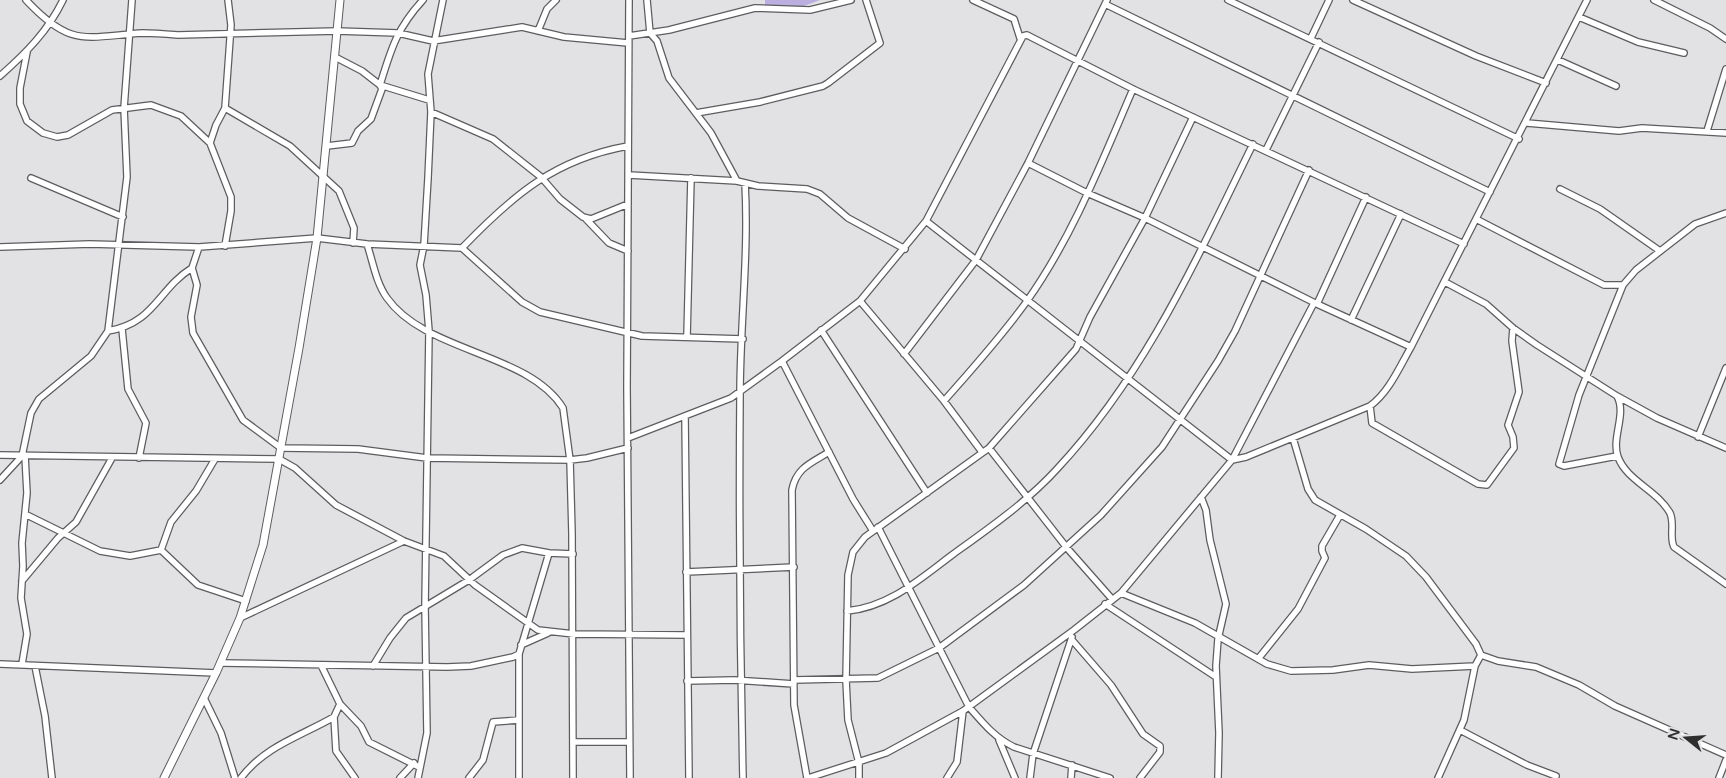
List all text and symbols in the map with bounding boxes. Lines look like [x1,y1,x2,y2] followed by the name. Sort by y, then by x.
[1661,713,1711,763] north arrow
[1664,726,1684,742] text: N

